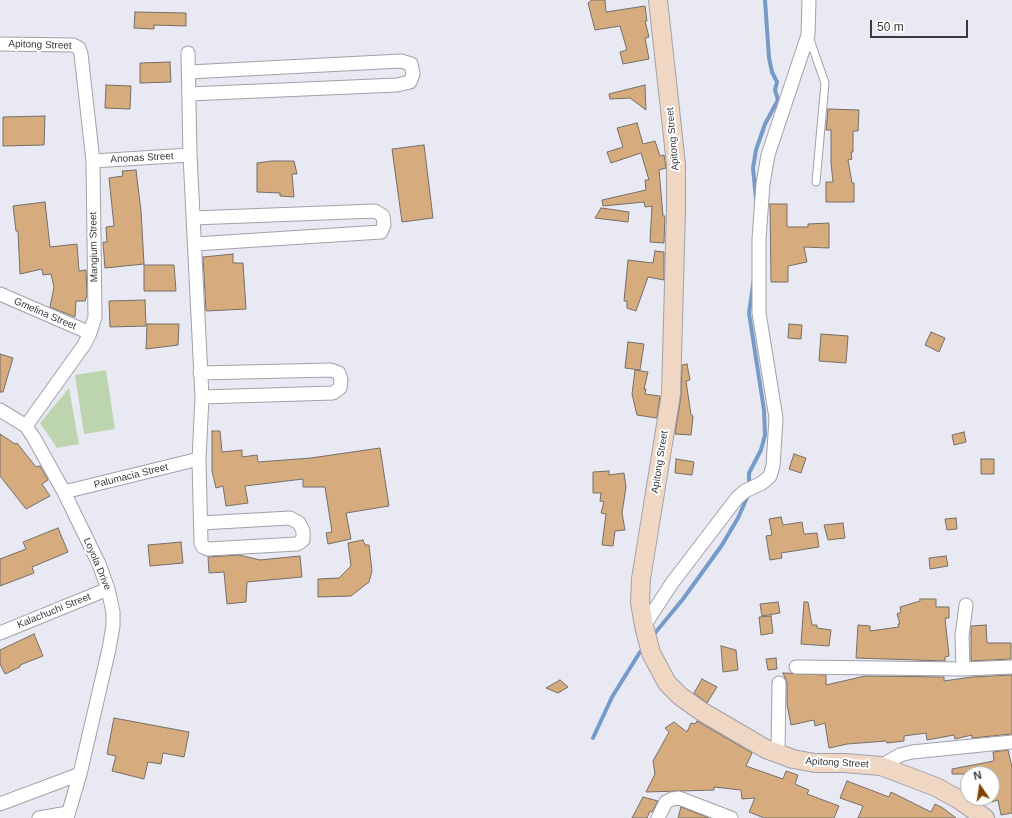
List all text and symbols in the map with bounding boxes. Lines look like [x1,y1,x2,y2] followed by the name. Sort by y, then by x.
[872,12,970,38] scale bar
[877,20,904,34] text: 50 m
[8,38,72,52] street label: Apitong Street
[664,107,682,171] street label: Apitong Street
[110,150,174,166] street label: Anonas Street
[87,212,101,282] street label: Mangium Street
[12,295,78,333] street label: Gmelina Street
[649,430,671,494] street label: Apitong Street
[93,461,169,491] street label: Palumacia Street
[81,536,113,592] street label: Loyola Drive
[15,591,93,631] street label: Kalachuchi Street
[805,755,869,771] street label: Apitong Street
[960,766,1000,806] north arrow
[972,769,983,782] text: N

